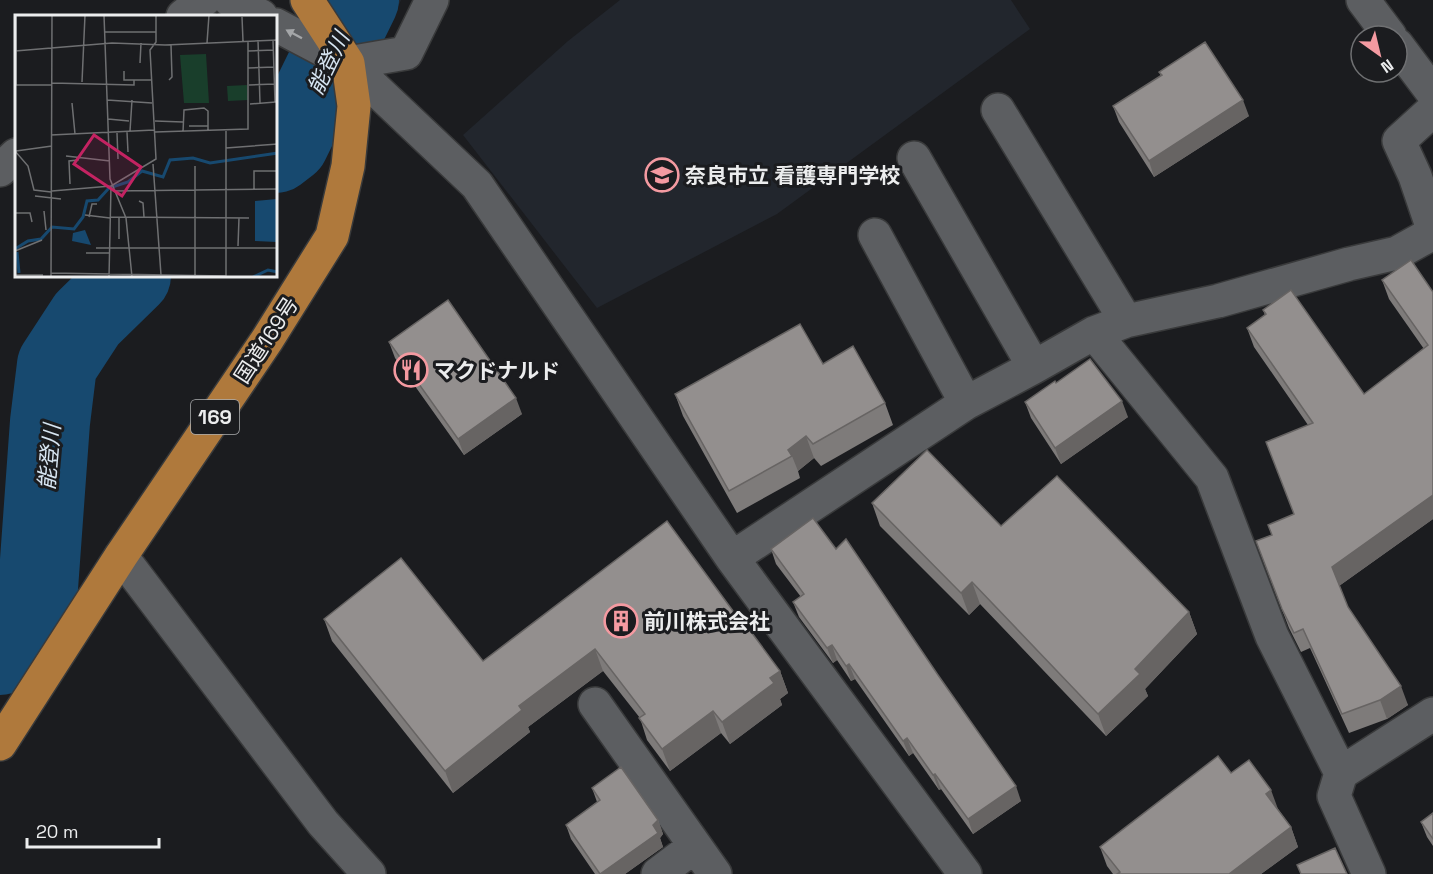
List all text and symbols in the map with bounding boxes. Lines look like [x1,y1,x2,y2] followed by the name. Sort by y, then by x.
[15,15,278,278] inset map
[1349,24,1409,84] north arrow
[301,25,356,99] water label: 能登川
[285,29,302,39] one-way arrow
[1377,54,1397,78] text: N
[644,157,680,193] school or university icon: 奈良市立 看護専門学校
[685,162,900,189] place label: 奈良市立 看護専門学校
[228,292,304,388] street label: 国道169号
[393,352,429,388] restaurant icon: マクドナルド
[434,357,560,384] place label: マクドナルド
[191,400,239,434] road number: 169
[32,421,66,491] water label: 能登川
[603,603,639,639] building icon: 前川株式会社
[644,608,770,635] place label: 前川株式会社
[27,811,159,849] scale bar
[36,820,79,843] text: 20 m

